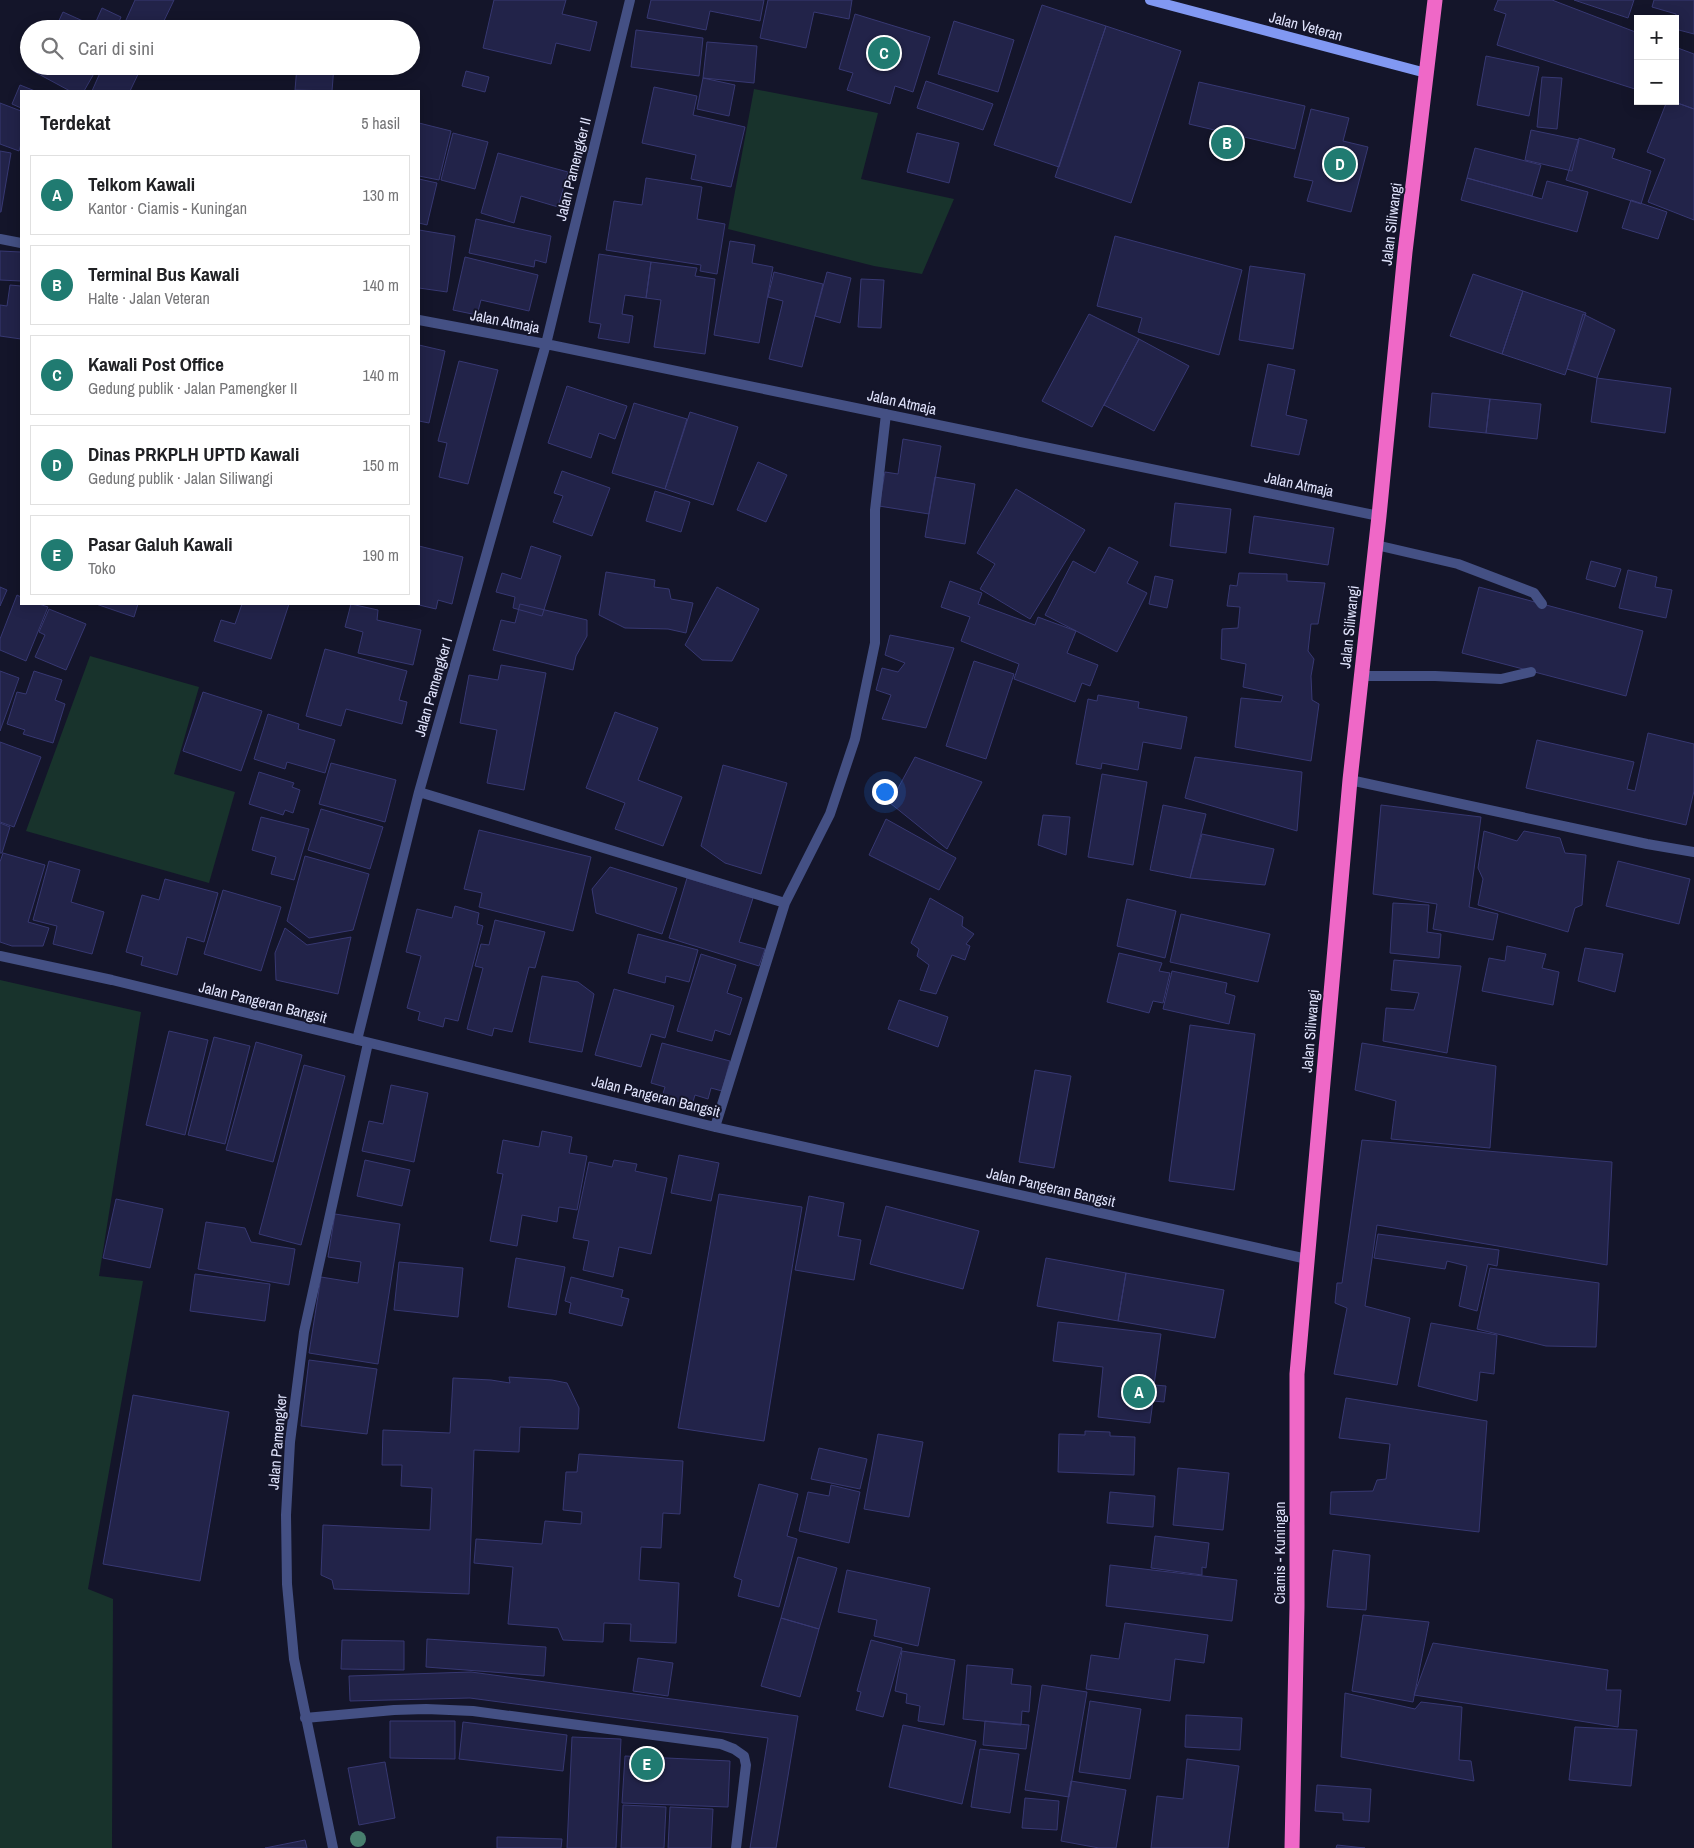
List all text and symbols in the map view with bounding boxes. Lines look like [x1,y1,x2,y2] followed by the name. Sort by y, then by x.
[1267,6,1345,46] street label: Jalan Veteran
[1634,15,1679,105] map controls
[1634,15,1679,60] button: +
[20,20,420,75] search box
[38,34,66,62] icon: search
[868,34,900,72] pin: C
[78,35,154,61] text: Cari di sini
[1634,60,1679,105] button: −
[40,108,111,137] text: Terdekat
[361,112,400,134] text: 5 hasil
[550,115,596,223] street label: Jalan Pamengker II
[1211,124,1243,162] pin: B
[1324,145,1356,183] pin: D
[88,171,195,197] text: Telkom Kawali
[1375,181,1407,267] street label: Jalan Siliwangi
[52,184,62,206] text: A
[363,184,399,206] text: 130 m
[88,197,247,219] text: Kantor · Ciamis - Kuningan
[88,261,239,287] text: Terminal Bus Kawali
[52,274,62,296] text: B
[363,274,399,296] text: 140 m
[88,287,210,309] text: Halte · Jalan Veteran
[468,304,542,338] street label: Jalan Atmaja
[88,351,224,377] text: Kawali Post Office
[52,364,62,386] text: C
[363,364,399,386] text: 140 m
[88,377,297,399] text: Gedung publik · Jalan Pamengker II
[865,384,939,420] street label: Jalan Atmaja
[88,441,299,467] text: Dinas PRKPLH UPTD Kawali
[52,454,62,476] text: D
[363,454,399,476] text: 150 m
[1262,466,1336,502] street label: Jalan Atmaja
[88,467,273,489] text: Gedung publik · Jalan Siliwangi
[88,531,233,557] text: Pasar Galuh Kawali
[53,544,61,566] text: E
[363,544,399,566] text: 190 m
[88,557,116,579] text: Toko
[1334,584,1364,670] street label: Jalan Siliwangi
[409,635,457,739] street label: Jalan Pamengker I
[872,779,898,805] your location
[197,976,330,1028] street label: Jalan Pangeran Bangsit
[1296,989,1324,1073] street label: Jalan Siliwangi
[590,1070,723,1122] street label: Jalan Pangeran Bangsit
[985,1162,1118,1212] street label: Jalan Pangeran Bangsit
[1123,1373,1155,1411] pin: A
[262,1393,292,1491] street label: Jalan Pamengker
[1269,1502,1290,1604] street label: Ciamis - Kuningan
[631,1745,663,1783] pin: E

